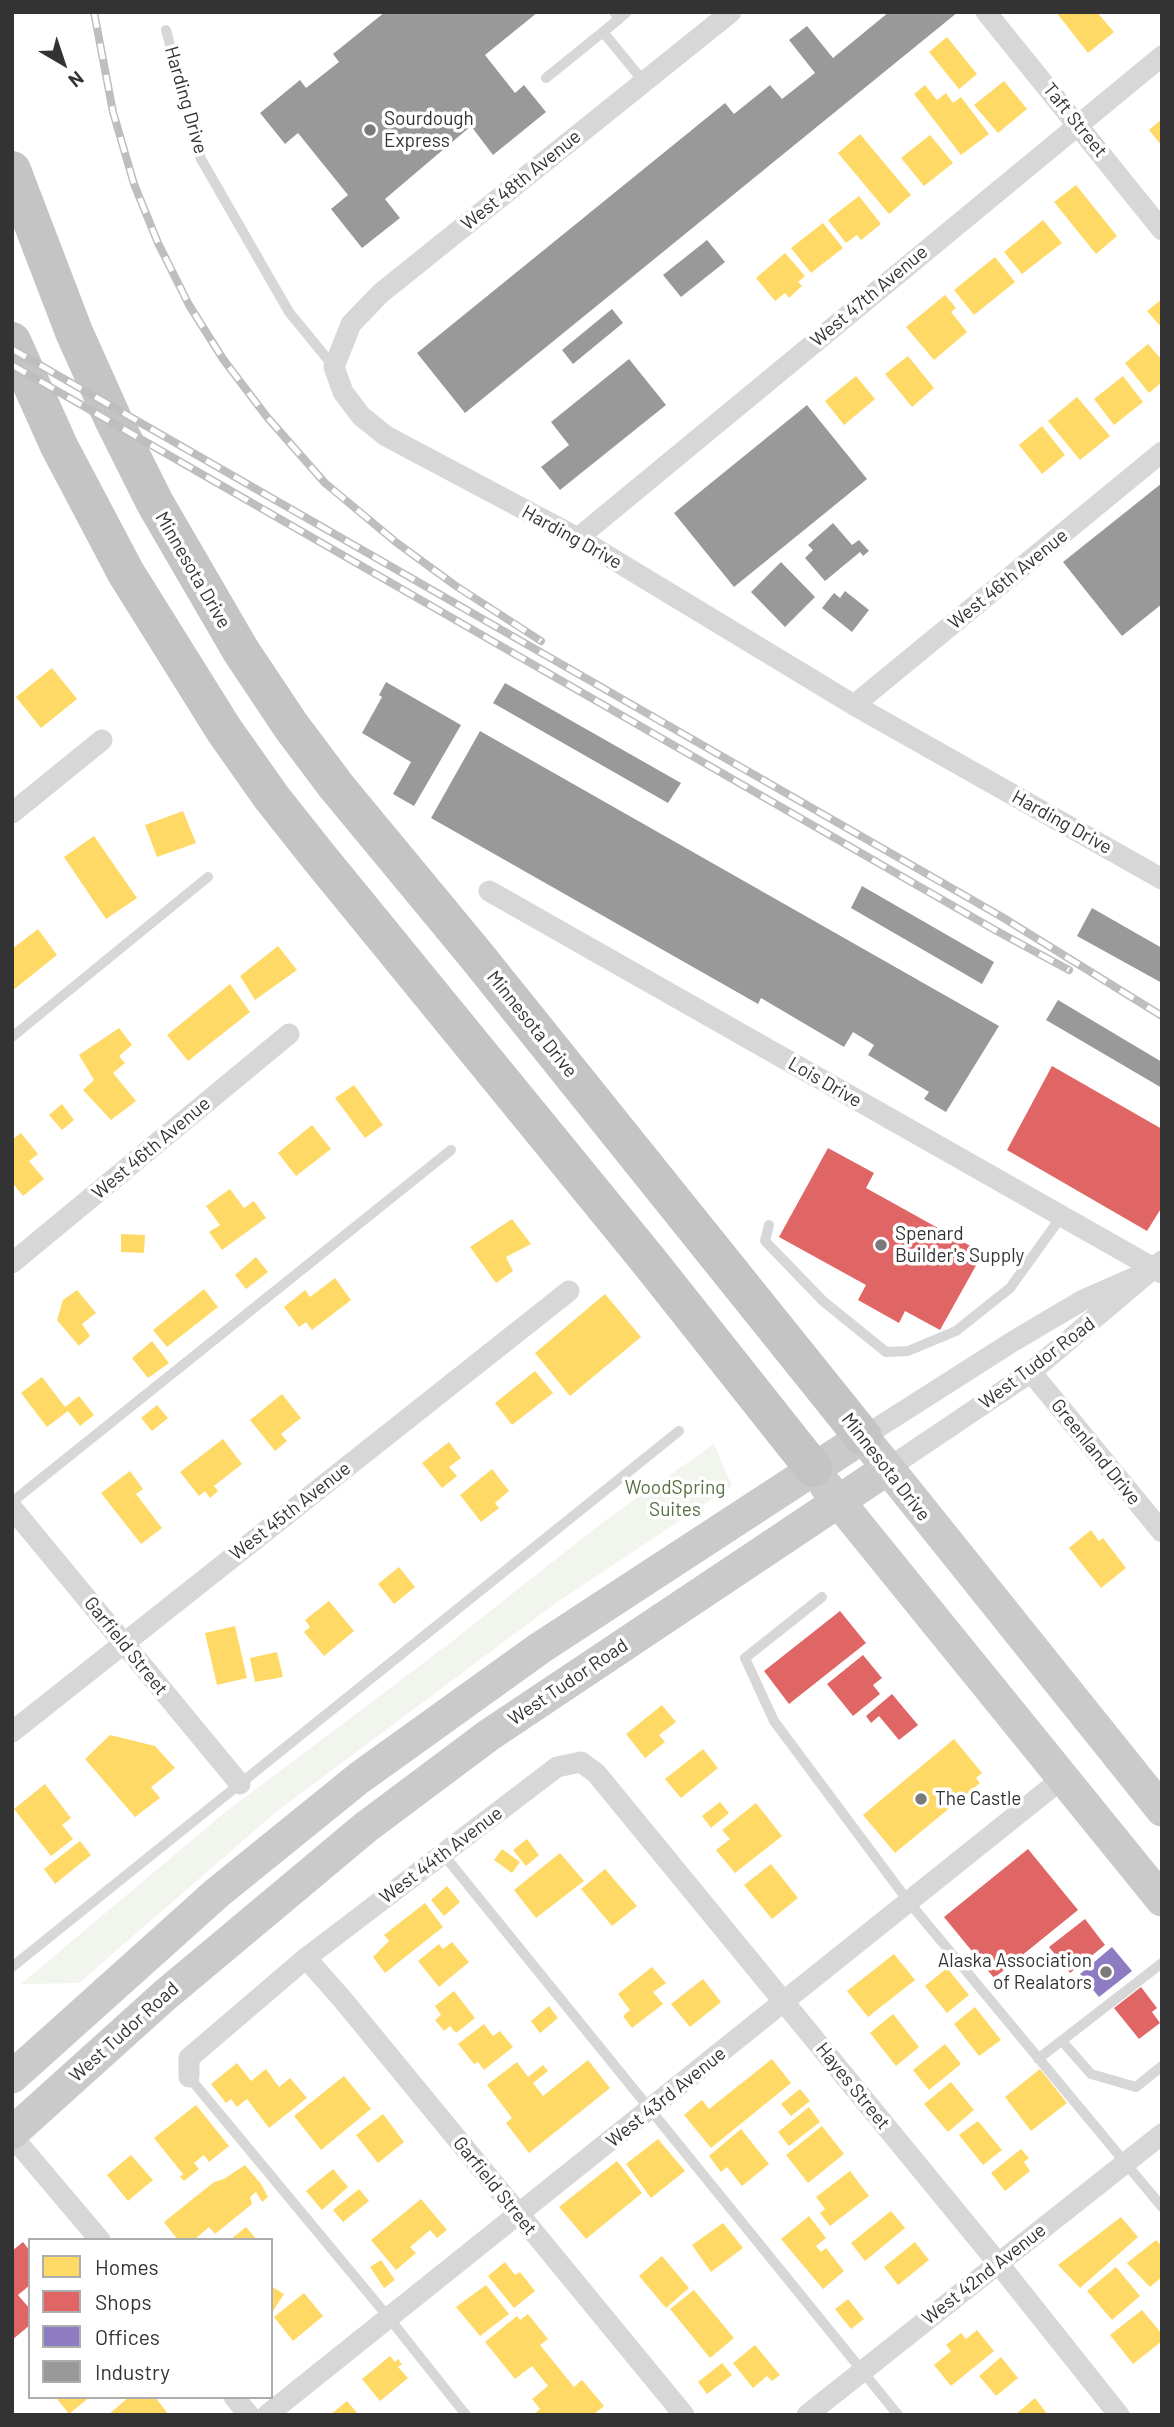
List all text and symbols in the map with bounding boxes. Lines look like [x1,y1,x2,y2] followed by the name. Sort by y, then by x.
[28,28,98,98] north arrow
[160,44,212,156] street label: Harding Drive
[64,67,89,93] text: N
[1038,78,1112,162] street label: Taft Street
[384,108,474,152] place label: Sourdough Express
[362,122,378,138] marker: Sourdough Express
[457,125,585,235] street label: West 48th Avenue
[806,240,932,352] street label: West 47th Avenue
[518,500,626,574] street label: Harding Drive
[150,508,236,632] street label: Minnesota Drive
[944,524,1072,634] street label: West 46th Avenue
[1008,785,1116,859] street label: Harding Drive
[482,966,582,1082] street label: Minnesota Drive
[784,1052,866,1112] street label: Lois Drive
[87,1092,215,1204] street label: West 46th Avenue
[895,1223,1024,1267] place label: Spenard Builder's Supply
[873,1237,889,1253] marker: Spenard Builder's Supply
[975,1312,1099,1414] street label: West Tudor Road
[1046,1394,1146,1510] street label: Greenland Drive
[837,1408,935,1526] street label: Minnesota Drive
[225,1457,355,1565] street label: West 45th Avenue
[625,1477,725,1521] park label: WoodSpring Suites
[79,1592,173,1700] street label: Garfield Street
[504,1634,632,1730] street label: West Tudor Road
[935,1788,1021,1810] place label: The Castle
[913,1791,929,1807] marker: The Castle
[375,1801,507,1909] street label: West 44th Avenue
[938,1950,1092,1994] place label: Alaska Association of Realators
[1098,1964,1114,1980] marker: Alaska Association of Realators
[65,1977,183,2087] street label: West Tudor Road
[811,2038,895,2134] street label: Hayes Street
[602,2042,730,2152] street label: West 43rd Avenue
[448,2132,542,2240] street label: Garfield Street
[918,2219,1050,2329] street label: West 42nd Avenue
[28,2238,273,2399] legend
[95,2254,159,2279] text: Homes
[95,2289,152,2314] text: Shops
[95,2324,160,2349] text: Offices
[95,2359,170,2384] text: Industry

